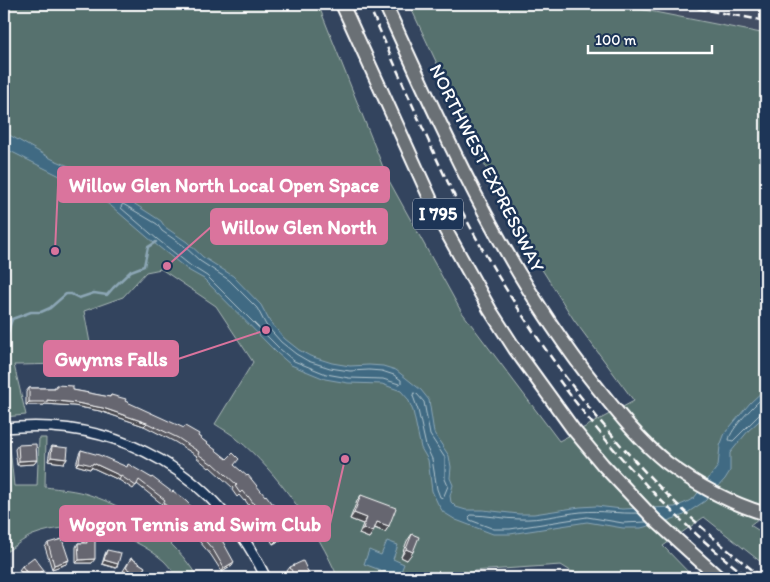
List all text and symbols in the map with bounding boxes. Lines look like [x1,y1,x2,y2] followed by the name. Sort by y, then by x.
[588,22,711,54] scale bar
[595,31,637,49] text: 100 m
[424,60,550,276] street label: NORTHWEST EXPRESSWAY
[58,167,389,202] callout: Willow Glen North Local Open Space
[69,173,380,198] text: Willow Glen North Local Open Space
[413,198,463,230] road number: I 795
[211,209,387,244] callout: Willow Glen North
[221,215,378,239] text: Willow Glen North
[44,341,178,376] callout: Gwynns Falls
[54,347,168,372] text: Gwynns Falls
[60,506,330,541] callout: Wogon Tennis and Swim Club
[69,512,321,537] text: Wogon Tennis and Swim Club

